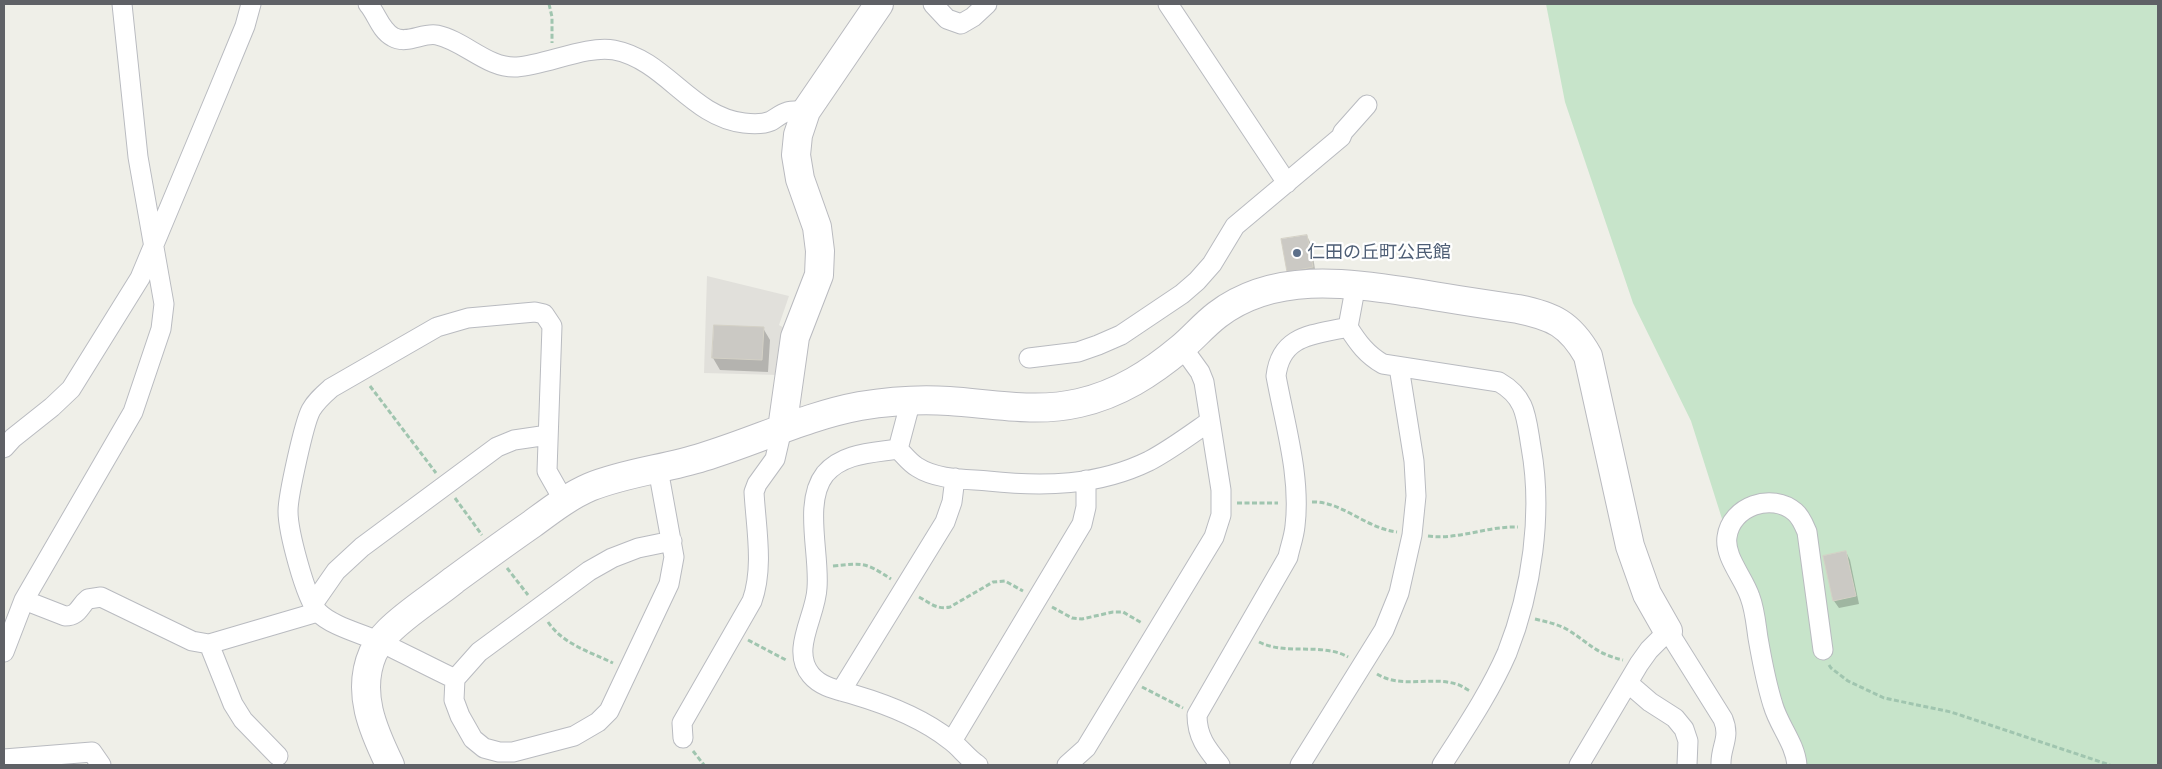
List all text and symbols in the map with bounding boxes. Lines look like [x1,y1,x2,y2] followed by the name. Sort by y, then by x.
[1307,242,1451,264] place label: 仁田の丘町公民館
[1291,247,1303,259] marker: 仁田の丘町公民館

